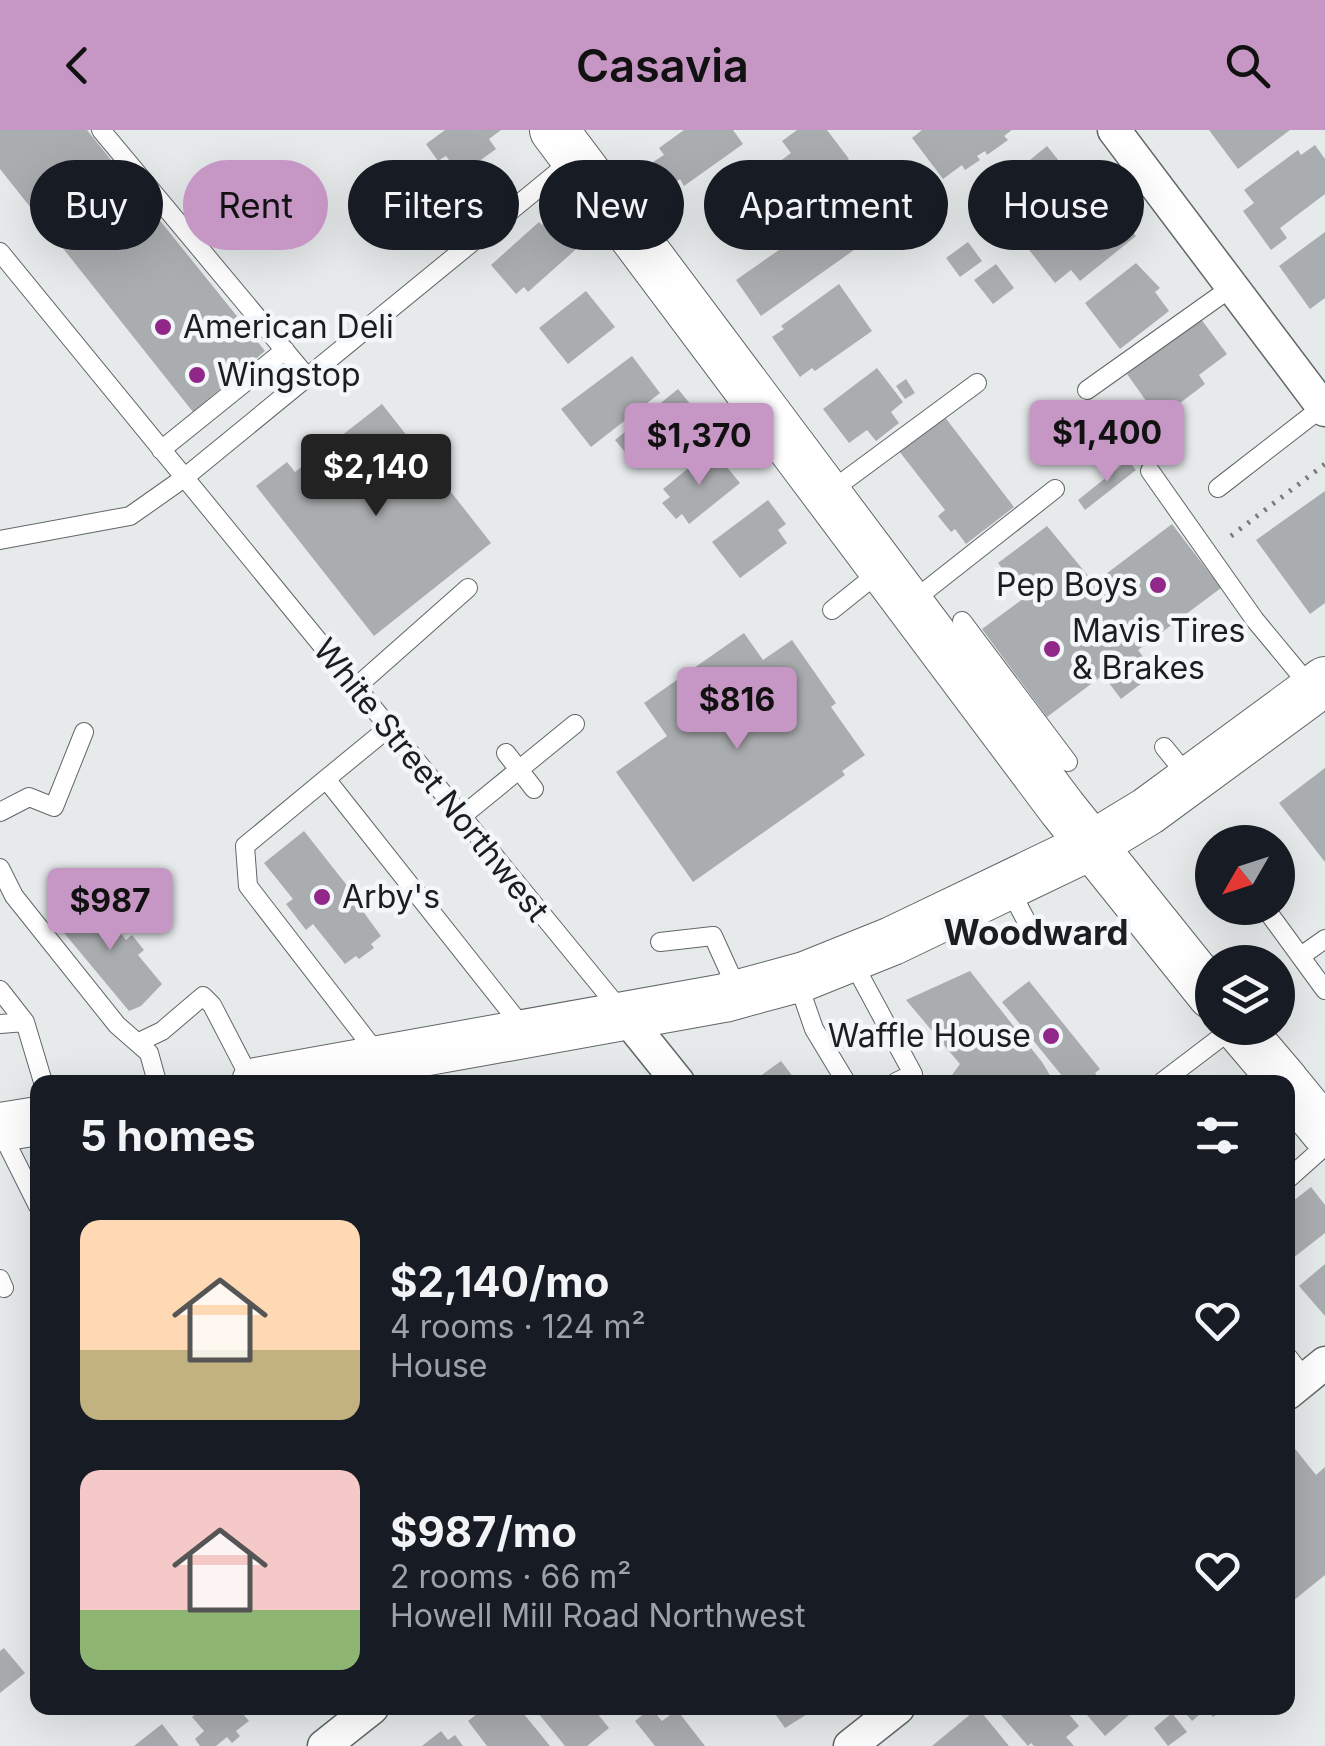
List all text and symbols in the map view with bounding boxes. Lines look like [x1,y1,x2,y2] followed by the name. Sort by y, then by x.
[50,38,105,93] icon: back
[576,38,749,93] text: Casavia
[1220,38,1275,93] icon: search
[30,160,163,250] chip: Buy
[183,160,328,250] chip: Rent
[348,160,519,250] chip: Filters
[539,160,684,250] chip: New
[704,160,948,250] chip: Apartment
[968,160,1144,250] chip: House
[183,307,394,346] place label: American Deli
[152,316,174,338] marker: American Deli
[217,355,361,394] place label: Wingstop
[186,364,208,386] marker: Wingstop
[1026,400,1188,485] pin: $1,400
[618,403,780,488] pin: $1,370
[1052,413,1162,452] text: $1,400
[646,416,752,455] text: $1,370
[295,434,457,519] pin: $2,140
[323,447,429,486] text: $2,140
[996,565,1138,604] place label: Pep Boys
[1147,574,1169,596] marker: Pep Boys
[1072,611,1246,687] place label: Mavis Tires & Brakes
[305,631,557,929] street label: White Street Northwest
[1041,638,1063,660] marker: Mavis Tires & Brakes
[678,667,796,752] pin: $816
[699,680,775,719] text: $816
[1195,825,1295,925] north arrow
[1195,825,1295,1045] map controls
[51,868,169,953] pin: $987
[342,877,440,916] place label: Arby's
[69,881,151,920] text: $987
[311,886,333,908] marker: Arby's
[943,911,1129,953] district label: Woodward
[1195,945,1295,1045] button: layers
[828,1016,1031,1055] place label: Waffle House
[1040,1025,1062,1047] marker: Waffle House
[1190,1108,1245,1163] icon: filters
[80,1110,256,1161] text: 5 homes
[390,1256,609,1307] text: $2,140/mo
[160,1260,280,1380] icon: home
[1190,1293,1245,1348] icon: heart
[390,1307,646,1346] text: 4 rooms · 124 m²
[390,1346,487,1385] text: House
[390,1506,577,1557] text: $987/mo
[160,1510,280,1630] icon: home
[1190,1543,1245,1598] icon: heart
[390,1557,631,1596] text: 2 rooms · 66 m²
[390,1596,805,1635] text: Howell Mill Road Northwest

